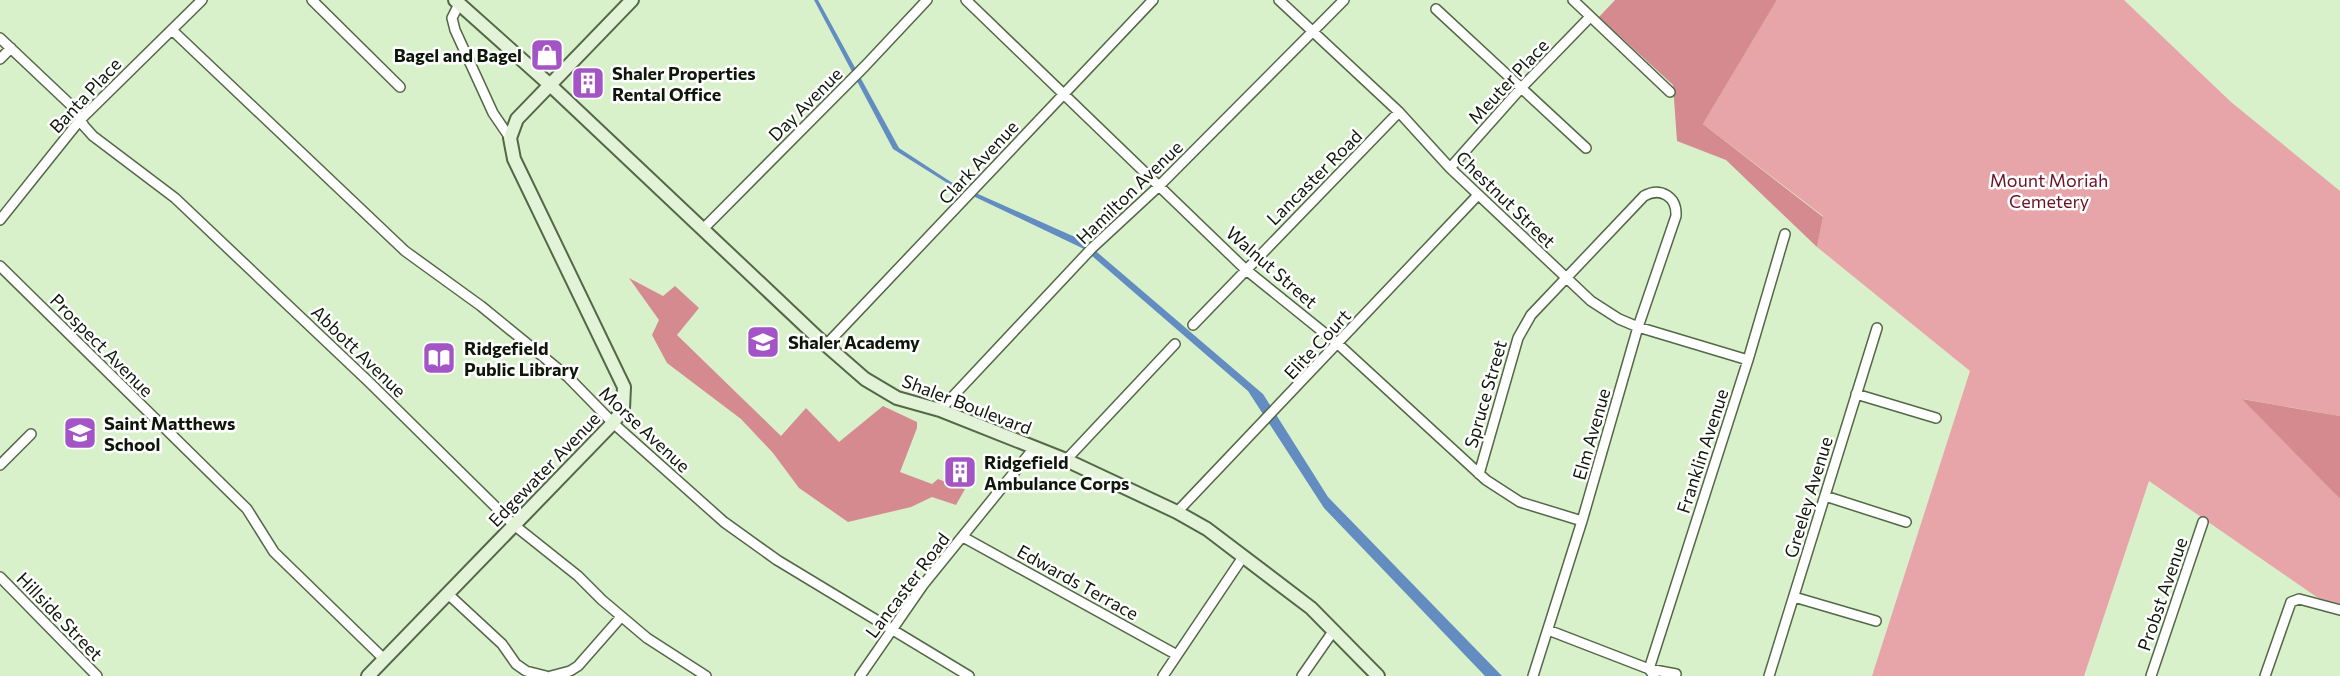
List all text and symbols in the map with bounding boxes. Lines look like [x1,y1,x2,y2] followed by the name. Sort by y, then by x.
[1463,34,1553,128] street label: Meuter Place
[528,36,566,74] shop icon: Bagel and Bagel
[394,44,522,66] place label: Bagel and Bagel
[44,53,126,137] street label: Banta Place
[612,62,756,105] place label: Shaler Properties Rental Office
[764,63,846,145] street label: Day Avenue
[569,64,607,102] building icon: Shaler Properties Rental Office
[934,115,1022,209] street label: Clark Avenue
[1262,125,1366,229] street label: Lancaster Road
[1071,136,1187,248] street label: Hamilton Avenue
[1452,146,1560,252] street label: Chestnut Street
[1990,169,2108,212] park label: Mount Moriah Cemetery
[1222,221,1322,313] street label: Walnut Street
[46,289,158,401] street label: Prospect Avenue
[307,301,411,401] street label: Abbott Avenue
[1279,304,1355,384] street label: Elite Court
[744,323,782,361] school or university icon: Shaler Academy
[788,331,920,353] place label: Shaler Academy
[464,337,579,380] place label: Ridgefield Public Library
[1459,338,1511,450] street label: Spruce Street
[420,339,458,377] library icon: Ridgefield Public Library
[899,369,1035,439] street label: Shaler Boulevard
[595,381,695,477] street label: Morse Avenue
[1567,386,1615,482] street label: Elm Avenue
[1672,386,1732,516] street label: Franklin Avenue
[484,407,604,531] street label: Edgewater Avenue
[104,412,235,455] place label: Saint Matthews School
[61,414,99,452] school or university icon: Saint Matthews School
[1779,434,1837,560] street label: Greeley Avenue
[984,451,1129,494] place label: Ridgefield Ambulance Corps
[941,453,979,491] building icon: Ridgefield Ambulance Corps
[860,528,954,642] street label: Lancaster Road
[2132,534,2192,654] street label: Probst Avenue
[1014,540,1142,624] street label: Edwards Terrace
[12,567,108,665] street label: Hillside Street

